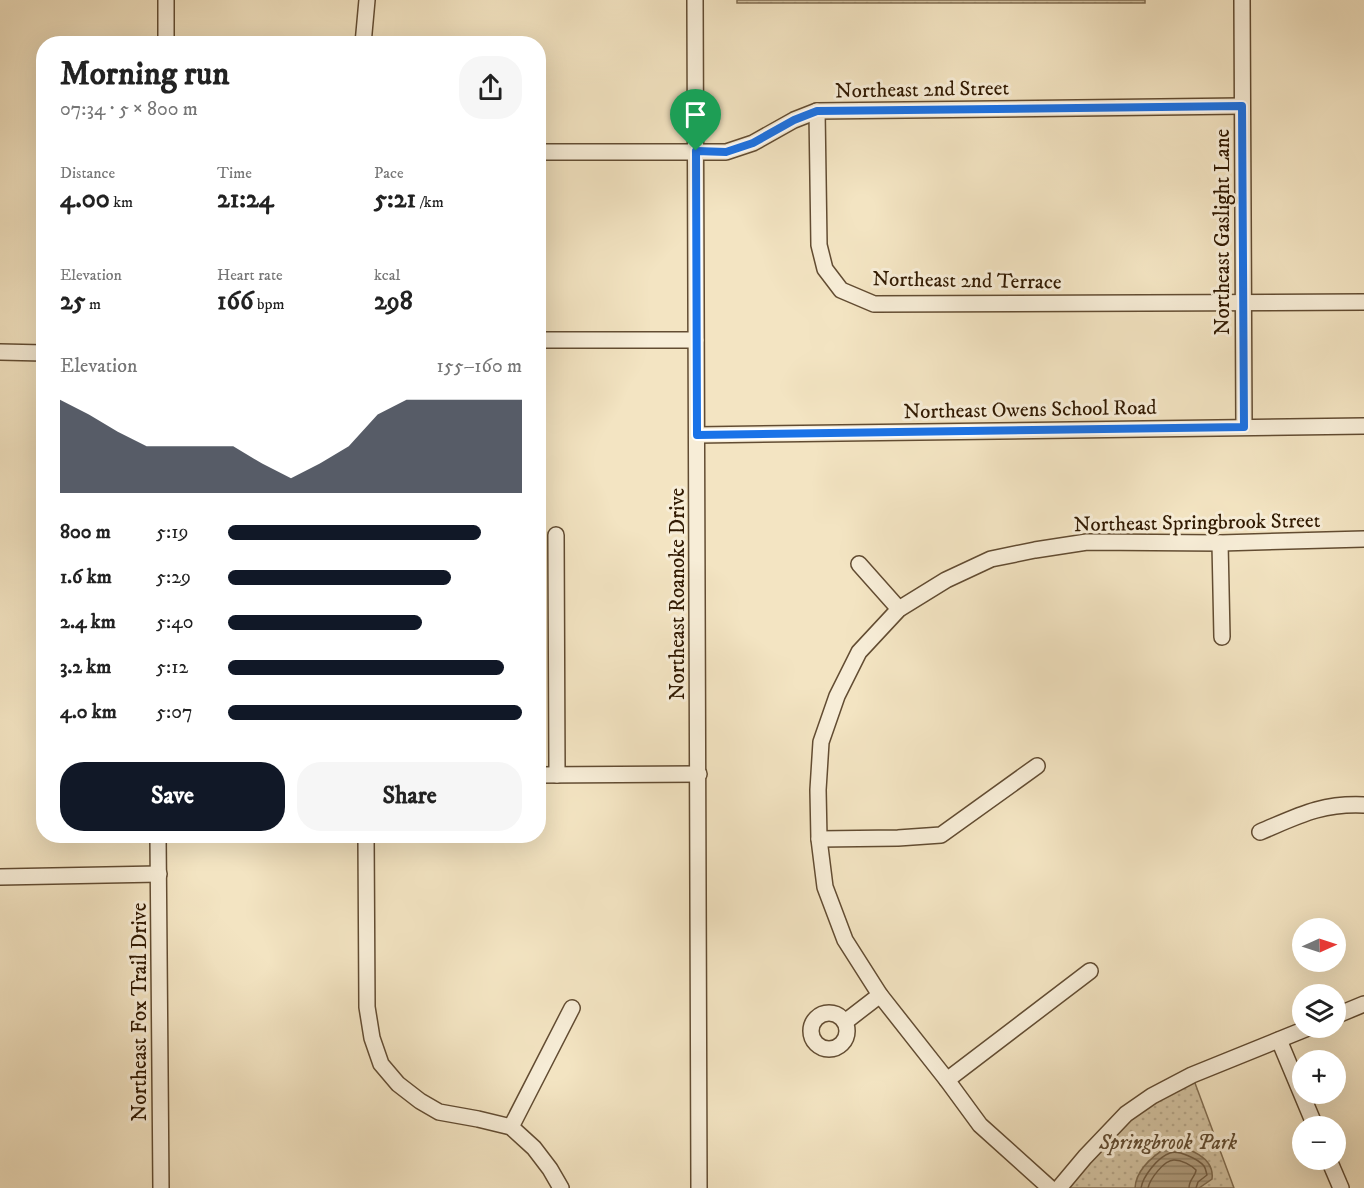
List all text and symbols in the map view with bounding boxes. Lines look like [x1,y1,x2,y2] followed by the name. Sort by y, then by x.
[60,54,229,95] text: Morning run
[459,56,522,119] button: share
[835,75,1010,105] street label: Northeast 2nd Street
[670,89,721,151] pin
[60,97,198,122] text: 07:34 · 5 × 800 m
[679,98,712,131] icon: arrive
[1210,128,1236,335] street label: Northeast Gaslight Lane
[60,163,115,183] text: Distance
[217,163,252,183] text: Time
[374,163,404,183] text: Pace
[60,183,110,216] text: 4.00
[217,183,274,216] text: 21:24
[374,183,416,216] text: 5:21
[110,192,133,212] text: km
[416,192,444,212] text: /km
[60,265,122,285] text: Elevation
[217,265,283,285] text: Heart rate
[374,265,400,285] text: kcal
[872,266,1062,296] street label: Northeast 2nd Terrace
[60,285,86,318] text: 25
[217,285,254,318] text: 166
[374,285,413,318] text: 298
[86,294,101,314] text: m
[254,294,285,314] text: bpm
[60,354,137,379] text: Elevation
[437,354,522,379] text: 155–160 m
[903,395,1157,425] street label: Northeast Owens School Road
[665,487,691,700] street label: Northeast Roanoke Drive
[1073,508,1321,538] street label: Northeast Springbrook Street
[60,520,111,545] text: 800 m
[156,520,188,545] text: 5:19
[60,565,112,590] text: 1.6 km
[156,565,191,590] text: 5:29
[60,610,116,635] text: 2.4 km
[156,610,193,635] text: 5:40
[60,655,111,680] text: 3.2 km
[156,655,188,680] text: 5:12
[60,700,117,725] text: 4.0 km
[156,700,192,725] text: 5:07
[60,762,285,831] button: Save
[297,762,522,831] button: Share
[127,902,153,1121] street label: Northeast Fox Trail Drive
[1292,918,1346,972] north arrow
[1292,918,1346,1170] map controls
[1292,984,1346,1038] button: layers
[1292,1050,1346,1104] button: +
[1292,1116,1346,1170] button: −
[1098,1130,1237,1156] park label: Springbrook Park

